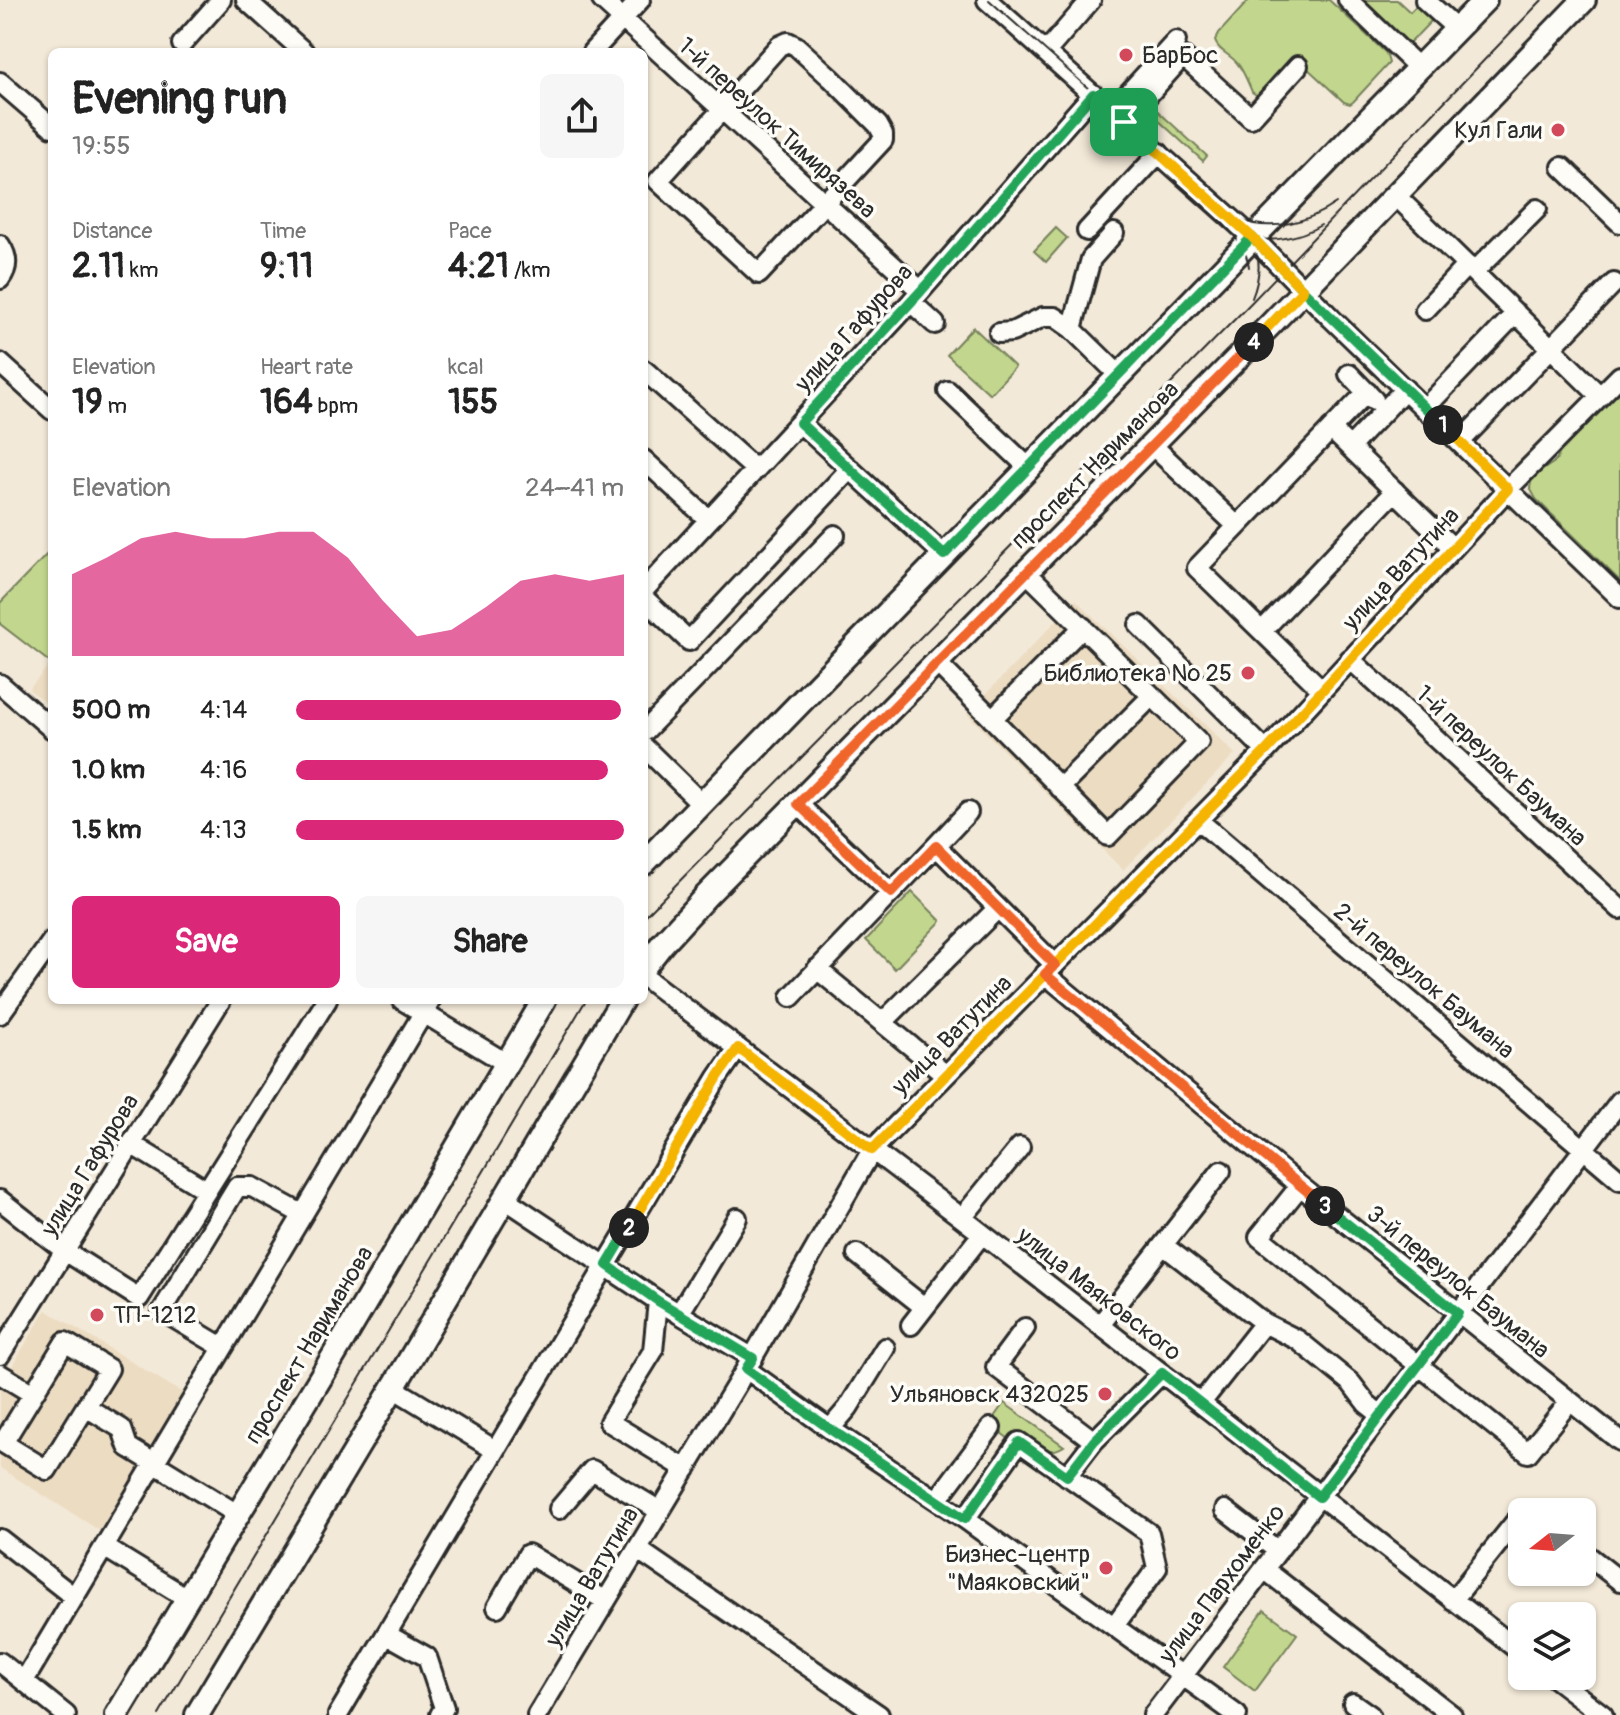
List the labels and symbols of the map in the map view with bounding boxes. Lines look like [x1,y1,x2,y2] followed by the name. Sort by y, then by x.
[672,31,882,225] street label: 1-й переулок Тимирязева
[1142,41,1218,70] place label: БарБос
[1117,46,1135,64] marker: БарБос
[1090,88,1158,156] pin
[1454,116,1542,145] place label: Кул Гали
[1549,121,1567,139] marker: Кул Гали
[788,258,919,399] street label: улица Гафурова
[1234,322,1274,362] pin: 4
[1005,375,1185,555] street label: проспект Нариманова
[1423,405,1463,445] pin: 1
[1336,501,1465,637] street label: улица Ватутина
[1044,659,1232,688] place label: Библиотека № 25
[1239,664,1257,682] marker: Библиотека № 25
[1410,679,1592,853] street label: 1-й переулок Баумана
[1328,897,1520,1065] street label: 2-й переулок Баумана
[885,969,1018,1102] street label: улица Ватутина
[34,1089,145,1242] street label: улица Гафурова
[1305,1186,1345,1226] pin: 3
[1361,1199,1555,1365] street label: 3-й переулок Баумана
[609,1208,649,1248] pin: 2
[1010,1220,1187,1367] street label: улица Маяковского
[239,1241,379,1449] street label: проспект Нариманова
[113,1301,197,1330] place label: ТП-1212
[88,1306,106,1324] marker: ТП-1212
[890,1380,1089,1409] place label: Ульяновск 432025
[1096,1385,1114,1403] marker: Ульяновск 432025
[1508,1498,1596,1586] north arrow
[1152,1499,1291,1670] street label: улица Пархоменко
[538,1502,645,1653] street label: улица Ватутина
[945,1540,1090,1597] place label: Бизнес-центр "Маяковский"
[1097,1559,1115,1577] marker: Бизнес-центр "Маяковский"

